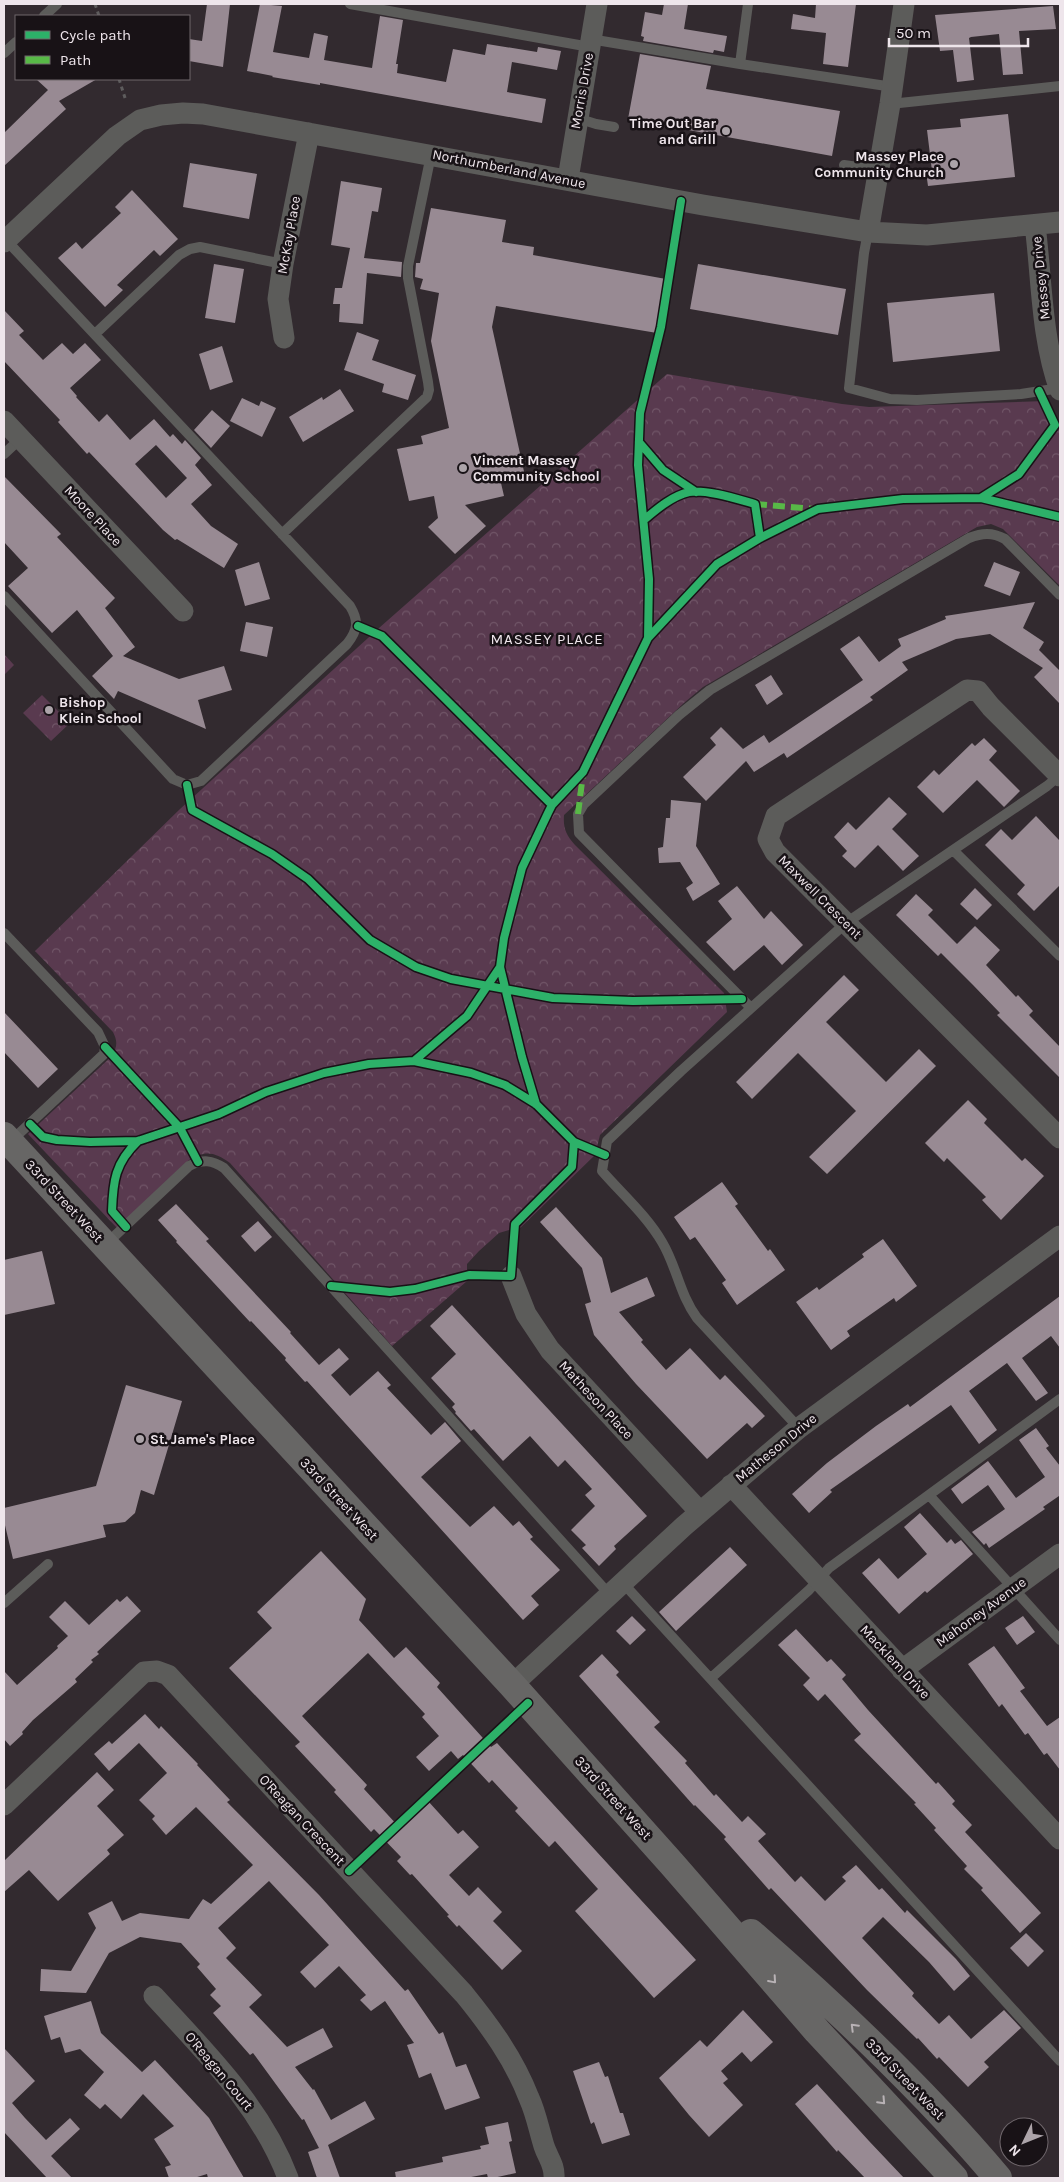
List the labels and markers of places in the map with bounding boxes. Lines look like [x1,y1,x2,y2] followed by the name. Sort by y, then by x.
[630,115,717,148] place label: Time Out Bar and Grill
[720,125,732,137] marker: Time Out Bar and Grill
[814,148,944,181] place label: Massey Place Community Church
[948,158,960,170] marker: Massey Place Community Church
[473,452,600,485] place label: Vincent Massey Community School
[457,462,469,474] marker: Vincent Massey Community School
[59,694,142,727] place label: Bishop Klein School
[43,704,55,716] marker: Bishop Klein School
[150,1431,255,1448] place label: St. Jame's Place
[134,1433,146,1445] marker: St. Jame's Place

